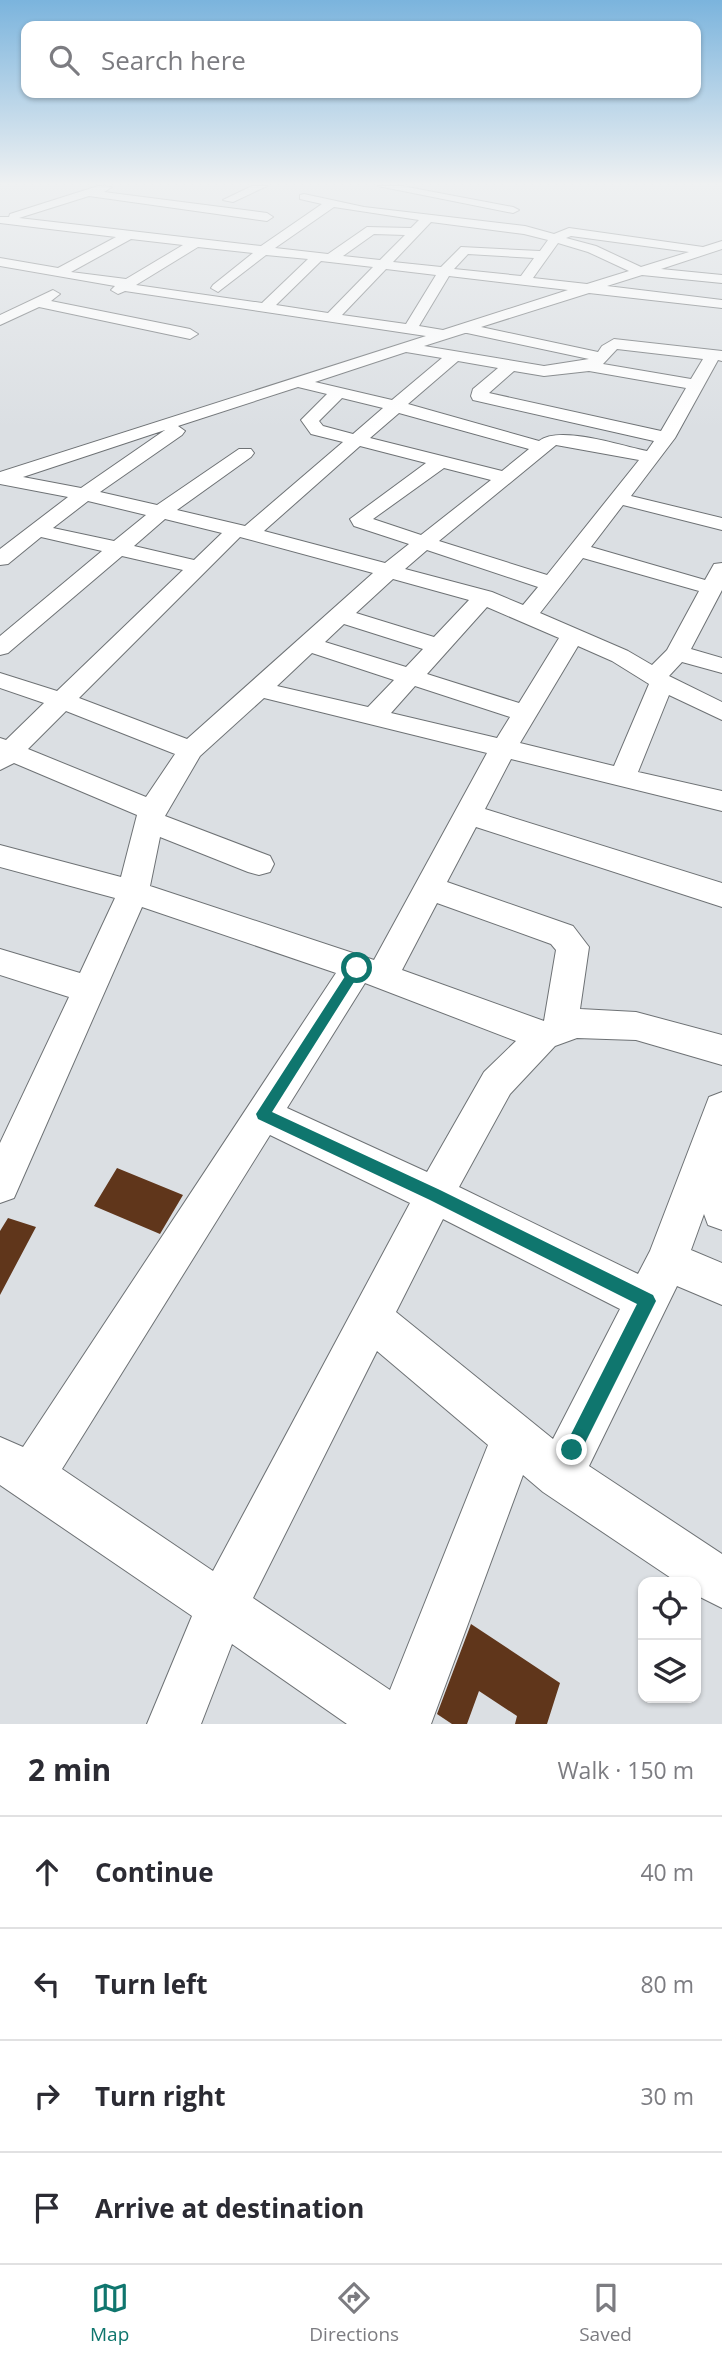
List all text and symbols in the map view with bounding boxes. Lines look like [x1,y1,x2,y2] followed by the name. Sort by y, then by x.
[21,21,701,98] search box
[45,41,83,79] icon: search
[101,42,246,78] text: Search here
[341,952,372,983] route start
[556,1434,587,1465] route end
[638,1577,701,1703] map controls
[638,1577,701,1640] button: locate
[638,1640,701,1703] button: layers
[28,1749,111,1790] text: 2 min
[557,1754,694,1786] text: Walk · 150 m
[28,1853,66,1891] icon: ahead
[95,1854,214,1890] text: Continue
[640,1856,694,1888] text: 40 m
[28,1965,66,2003] icon: left
[95,1966,207,2002] text: Turn left
[640,1968,694,2000] text: 80 m
[28,2077,66,2115] icon: right
[95,2078,226,2114] text: Turn right
[640,2080,694,2112] text: 30 m
[28,2189,66,2227] icon: arrive
[95,2190,364,2226] text: Arrive at destination
[90,2279,129,2347] tab: Map
[309,2279,399,2347] tab: Directions
[579,2279,632,2347] tab: Saved

